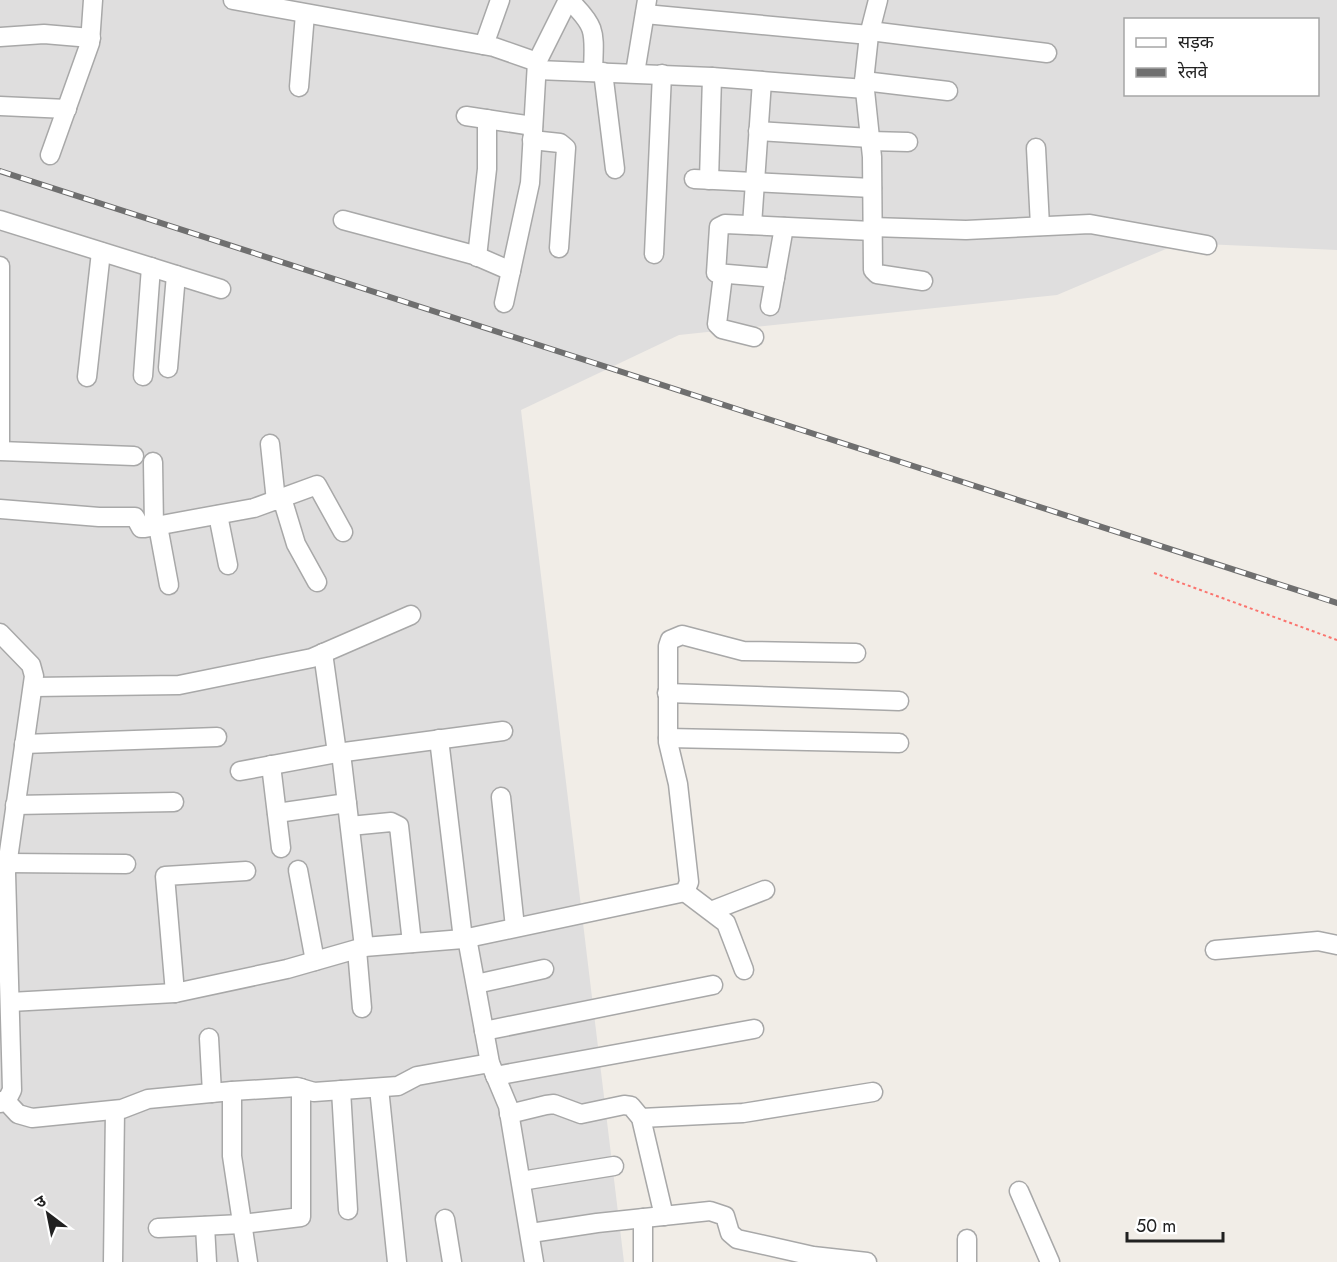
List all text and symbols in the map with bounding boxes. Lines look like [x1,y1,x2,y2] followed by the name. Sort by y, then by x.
[1124,18,1319,96] legend
[1178,29,1215,55] text: सड़क
[1177,59,1209,85] text: रेलवे
[18,1184,78,1244] north arrow
[30,1189,51,1214] text: उ
[1127,1205,1223,1243] scale bar
[1136,1213,1176,1239] text: 50 m

